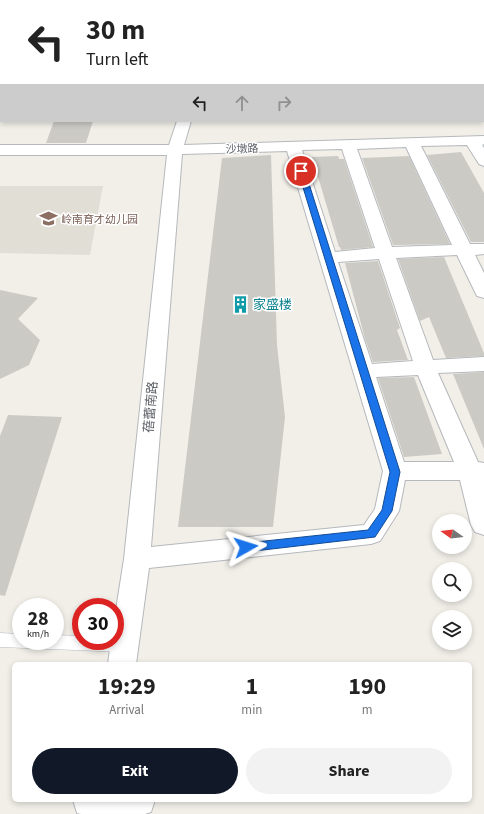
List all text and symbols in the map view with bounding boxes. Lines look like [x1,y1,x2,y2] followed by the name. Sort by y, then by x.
[86,10,145,50] text: 30 m
[20,16,72,68] icon: left
[86,47,148,72] text: Turn left
[189,92,211,114] icon: left
[231,92,253,114] icon: ahead
[273,92,295,114] icon: right
[225,141,259,157] street label: 沙墩路
[284,154,318,188] pin
[290,160,312,182] icon: arrive
[38,209,58,229] school or university icon: 岭南育才幼儿园
[61,212,138,227] place label: 岭南育才幼儿园
[230,295,250,315] building icon: 家盛楼
[253,296,292,314] place label: 家盛楼
[140,380,162,434] street label: 蓓蕾南路
[432,514,472,554] north arrow
[432,514,472,650] map controls
[225,526,267,568] position arrow
[432,562,472,602] button: search
[72,598,124,650] speed limit sign: 30
[27,605,49,633] text: 28
[432,610,472,650] button: layers
[27,627,49,641] text: km/h
[98,669,156,704] text: 19:29
[246,669,258,704] text: 1
[348,669,386,704] text: 190
[109,701,144,719] text: Arrival
[241,701,262,719] text: min
[362,701,373,719] text: m
[32,748,238,794] button: Exit
[246,748,452,794] button: Share

